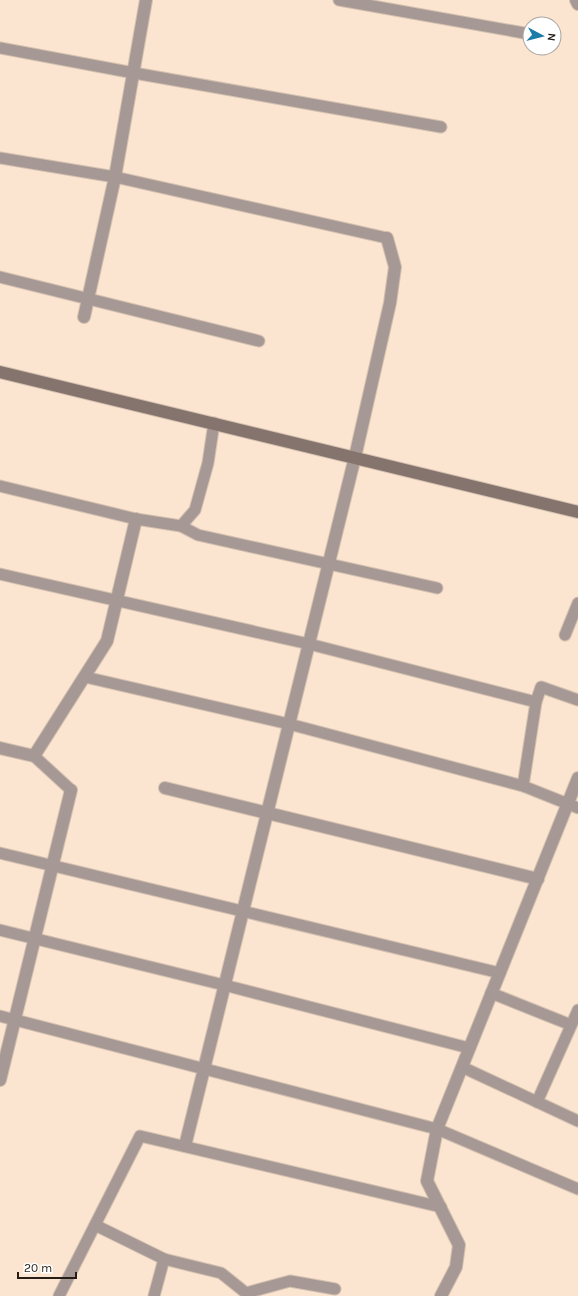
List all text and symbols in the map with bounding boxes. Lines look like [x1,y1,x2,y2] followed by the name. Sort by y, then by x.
[522,16,562,56] north arrow
[544,32,558,42] text: N
[18,1254,76,1280] scale bar
[24,1261,52,1275] text: 20 m

